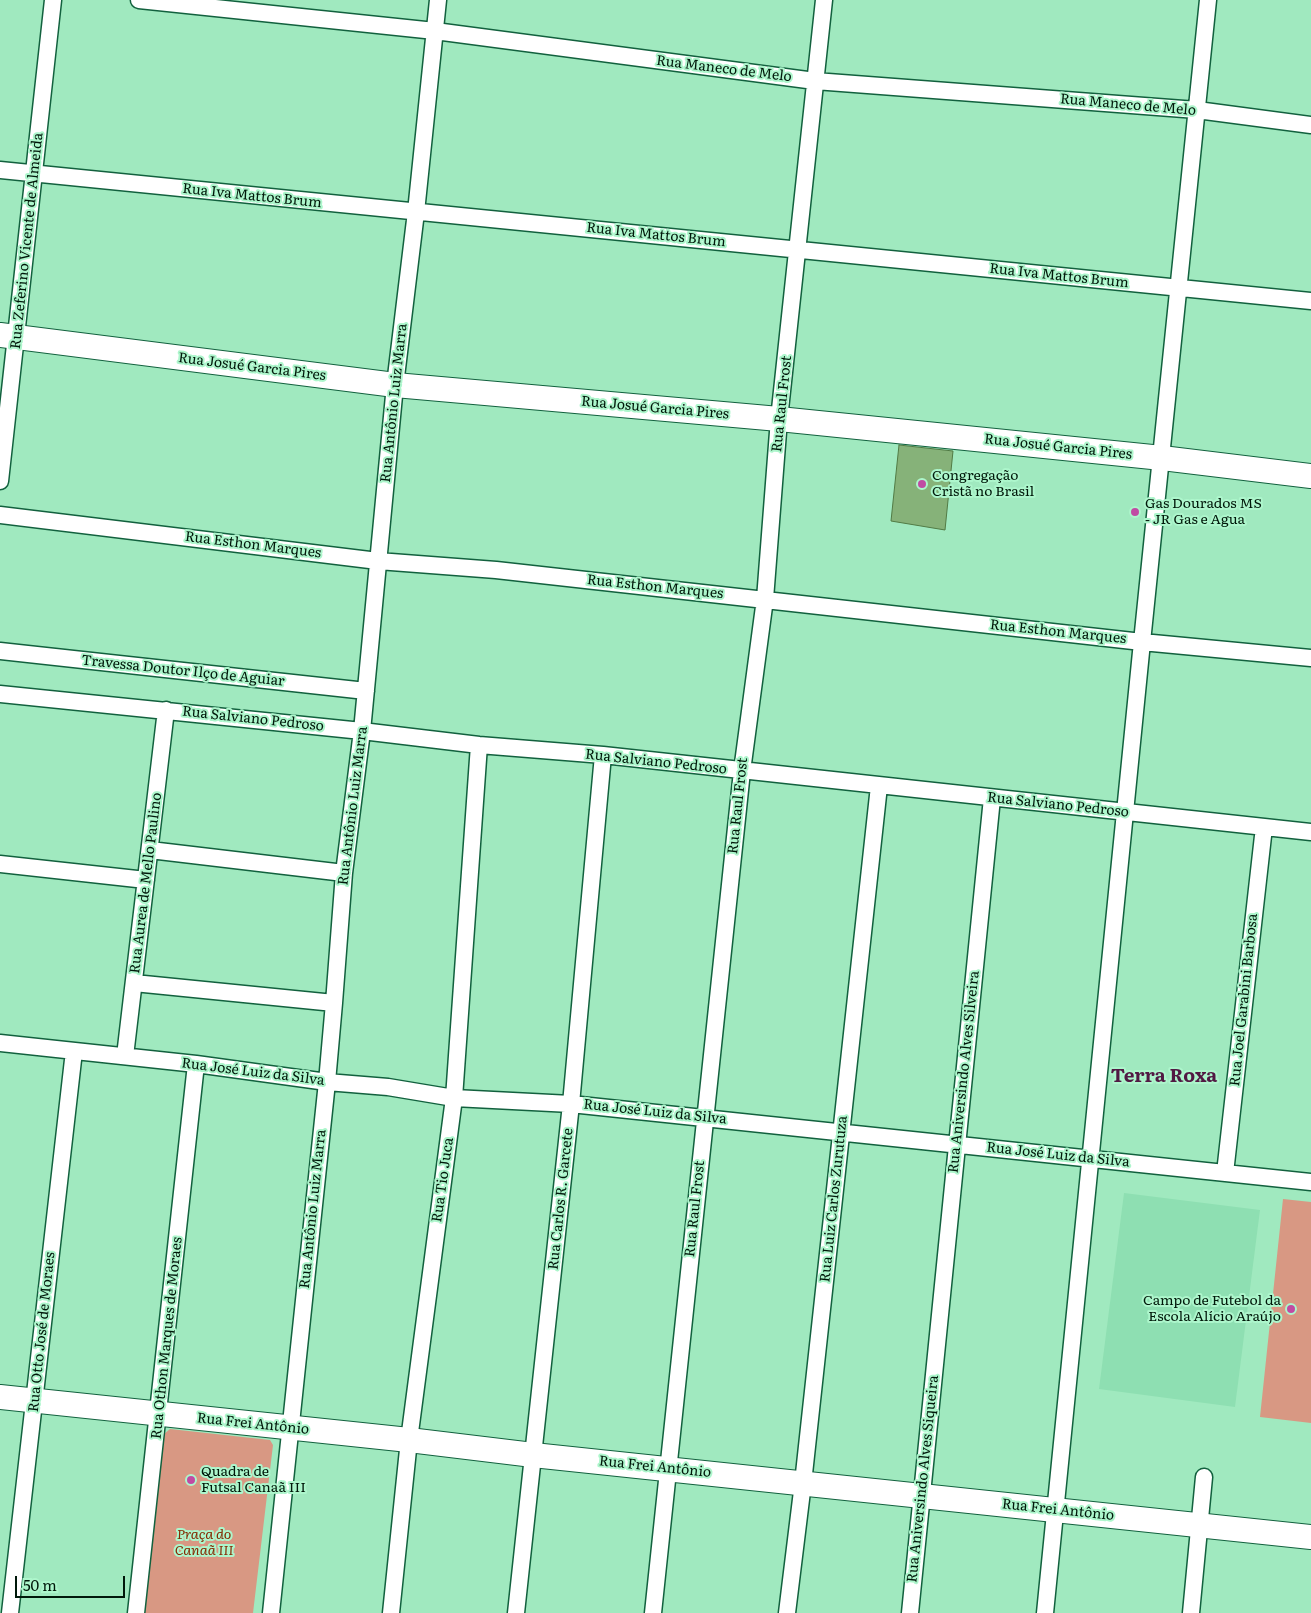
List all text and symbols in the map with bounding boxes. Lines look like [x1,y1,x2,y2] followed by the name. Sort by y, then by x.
[655,52,793,86] street label: Rua Maneco de Melo
[1059,91,1197,119] street label: Rua Maneco de Melo
[7,132,47,350] street label: Rua Zeferino Vicente de Almeida
[182,180,322,212] street label: Rua Iva Mattos Brum
[586,219,726,251] street label: Rua Iva Mattos Brum
[989,260,1129,292] street label: Rua Iva Mattos Brum
[377,323,411,483] street label: Rua Antônio Luiz Marra
[177,350,327,384] street label: Rua Josué Garcia Pires
[769,355,795,453] street label: Rua Raul Frost
[580,393,730,423] street label: Rua Josué Garcia Pires
[983,431,1133,463] street label: Rua Josué Garcia Pires
[932,468,1034,501] place label: Congregação Cristã no Brasil
[916,478,928,490] marker: Congregação Cristã no Brasil
[1145,496,1262,528] place label: Gas Dourados MS - JR Gas e Agua
[1129,506,1141,518] marker: Gas Dourados MS - JR Gas e Agua
[184,528,322,562] street label: Rua Esthon Marques
[586,571,724,603] street label: Rua Esthon Marques
[989,616,1127,648] street label: Rua Esthon Marques
[81,652,285,690] street label: Travessa Doutor Ilço de Aguiar
[181,703,325,735] street label: Rua Salviano Pedroso
[335,726,371,886] street label: Rua Antônio Luiz Marra
[584,746,728,778] street label: Rua Salviano Pedroso
[725,757,751,855] street label: Rua Raul Frost
[986,789,1130,821] street label: Rua Salviano Pedroso
[127,792,165,974] street label: Rua Aurea de Mello Paulino
[1227,913,1261,1087] street label: Rua Joel Garabini Barbosa
[945,970,983,1174] street label: Rua Aniversindo Alves Silveira
[181,1055,325,1089] street label: Rua José Luiz da Silva
[1111,1065,1217,1087] district label: Terra Roxa
[583,1096,727,1128] street label: Rua José Luiz da Silva
[817,1115,851,1283] street label: Rua Luiz Carlos Zurutuza
[545,1127,577,1271] street label: Rua Carlos R. Garcete
[296,1129,330,1289] street label: Rua Antônio Luiz Marra
[429,1137,457,1223] street label: Rua Tio Juca
[986,1139,1130,1171] street label: Rua José Luiz da Silva
[682,1160,708,1258] street label: Rua Raul Frost
[148,1236,186,1440] street label: Rua Othon Marques de Moraes
[25,1251,59,1413] street label: Rua Otto José de Moraes
[1143,1293,1281,1325] place label: Campo de Futebol da Escola Alício Araújo
[1285,1303,1297,1315] marker: Campo de Futebol da Escola Alício Araújo
[904,1374,942,1584] street label: Rua Aniversindo Alves Siqueira
[196,1410,310,1438] street label: Rua Frei Antônio
[598,1453,712,1481] street label: Rua Frei Antônio
[201,1464,306,1496] place label: Quadra de Futsal Canaã III
[185,1474,197,1486] marker: Quadra de Futsal Canaã III
[1001,1496,1115,1524] street label: Rua Frei Antônio
[175,1527,233,1560] park label: Praça do Canaã III
[18,1566,128,1598] scale bar
[23,1573,57,1596] text: 50 m

